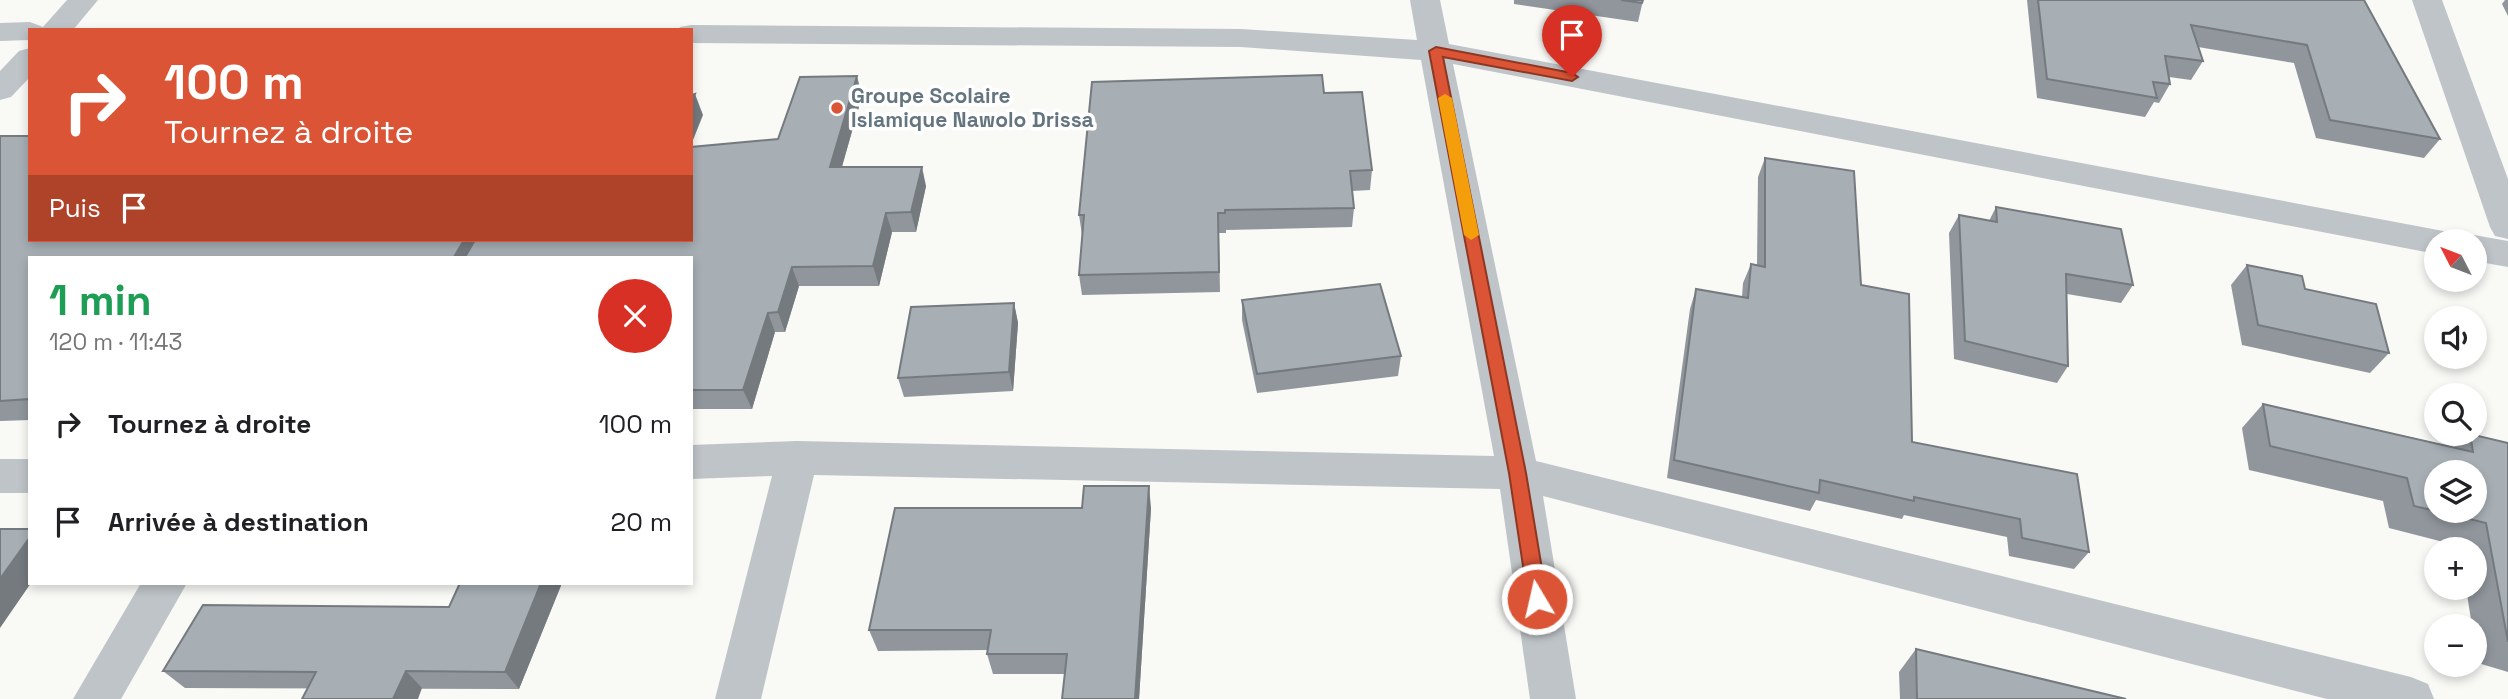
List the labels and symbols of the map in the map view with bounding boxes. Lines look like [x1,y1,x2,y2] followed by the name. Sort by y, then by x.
[1542,5,1602,77] pin
[851,82,1094,133] place label: Groupe Scolaire Islamique Nawolo Drissa
[829,100,845,116] marker: Groupe Scolaire Islamique Nawolo Drissa
[2424,229,2487,292] north arrow
[1500,562,1574,636] position arrow

